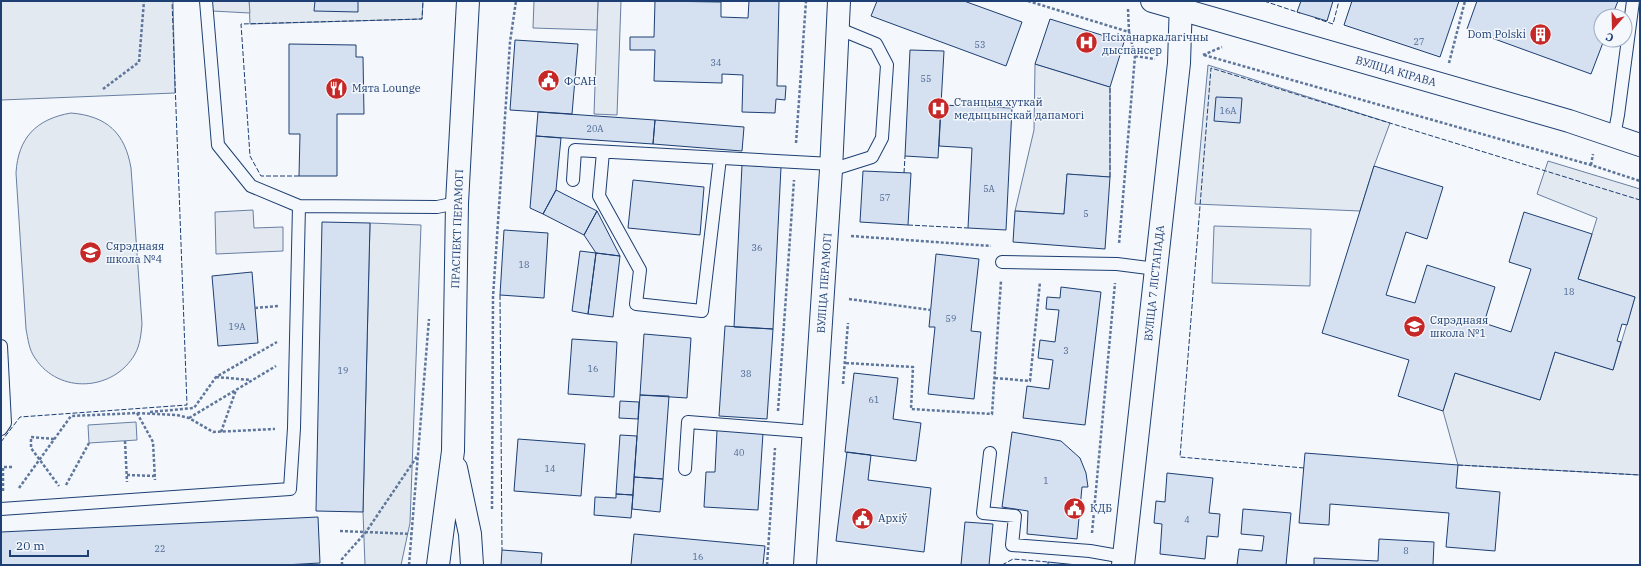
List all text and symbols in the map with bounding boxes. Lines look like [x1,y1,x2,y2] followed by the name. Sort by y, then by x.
[1593,8,1633,48] north arrow
[1528,21,1554,47] building icon: Dom Polski
[1468,27,1527,41] place label: Dom Polski
[1074,30,1100,56] hospital icon: Псіханаркалагічны дыспансер
[1102,30,1209,57] place label: Псіханаркалагічны дыспансер
[1604,30,1615,45] text: С
[1414,36,1424,47] house number: 27
[975,39,985,50] house number: 53
[1354,53,1438,89] street label: ВУЛІЦА КІРАВА
[711,57,721,68] house number: 34
[535,68,561,94] public building icon: ФСАН
[921,73,931,84] house number: 55
[564,74,597,88] place label: ФСАН
[324,75,350,101] restaurant icon: Мята Lounge
[352,81,421,95] place label: Мята Lounge
[925,95,951,121] hospital icon: Станцыя хуткай медыцынскай дапамогі
[954,95,1085,122] place label: Станцыя хуткай медыцынскай дапамогі
[1220,105,1237,116] house number: 16А
[587,123,604,134] house number: 20А
[448,169,466,289] street label: ПРАСПЕКТ ПЕРАМОГІ
[983,183,996,194] house number: 5А
[880,192,890,203] house number: 57
[1083,208,1089,219] house number: 5
[1141,224,1167,342] street label: ВУЛІЦА 7 ЛІСТАПАДА
[814,232,835,334] street label: ВУЛІЦА ПЕРАМОГІ
[78,239,104,265] school or university icon: Сярэднаяя школа №4
[106,239,164,266] place label: Сярэднаяя школа №4
[752,242,762,253] house number: 36
[519,259,529,270] house number: 18
[1564,286,1574,297] house number: 18
[946,313,956,324] house number: 59
[1402,313,1428,339] school or university icon: Сярэднаяя школа №1
[1430,313,1488,340] place label: Сярэднаяя школа №1
[229,321,246,332] house number: 19А
[1063,345,1069,356] house number: 3
[588,363,598,374] house number: 16
[338,365,348,376] house number: 19
[741,368,751,379] house number: 38
[869,394,879,405] house number: 61
[734,447,744,458] house number: 40
[545,463,555,474] house number: 14
[1043,475,1049,486] house number: 1
[1061,495,1087,521] public building icon: КДБ
[1090,501,1112,515] place label: КДБ
[849,505,875,531] public building icon: Архіў
[878,511,908,525] place label: Архіў
[1184,514,1190,525] house number: 4
[10,532,88,558] scale bar
[16,538,45,553] text: 20 m
[155,543,165,554] house number: 22
[1403,545,1409,556] house number: 8
[693,551,703,562] house number: 16

